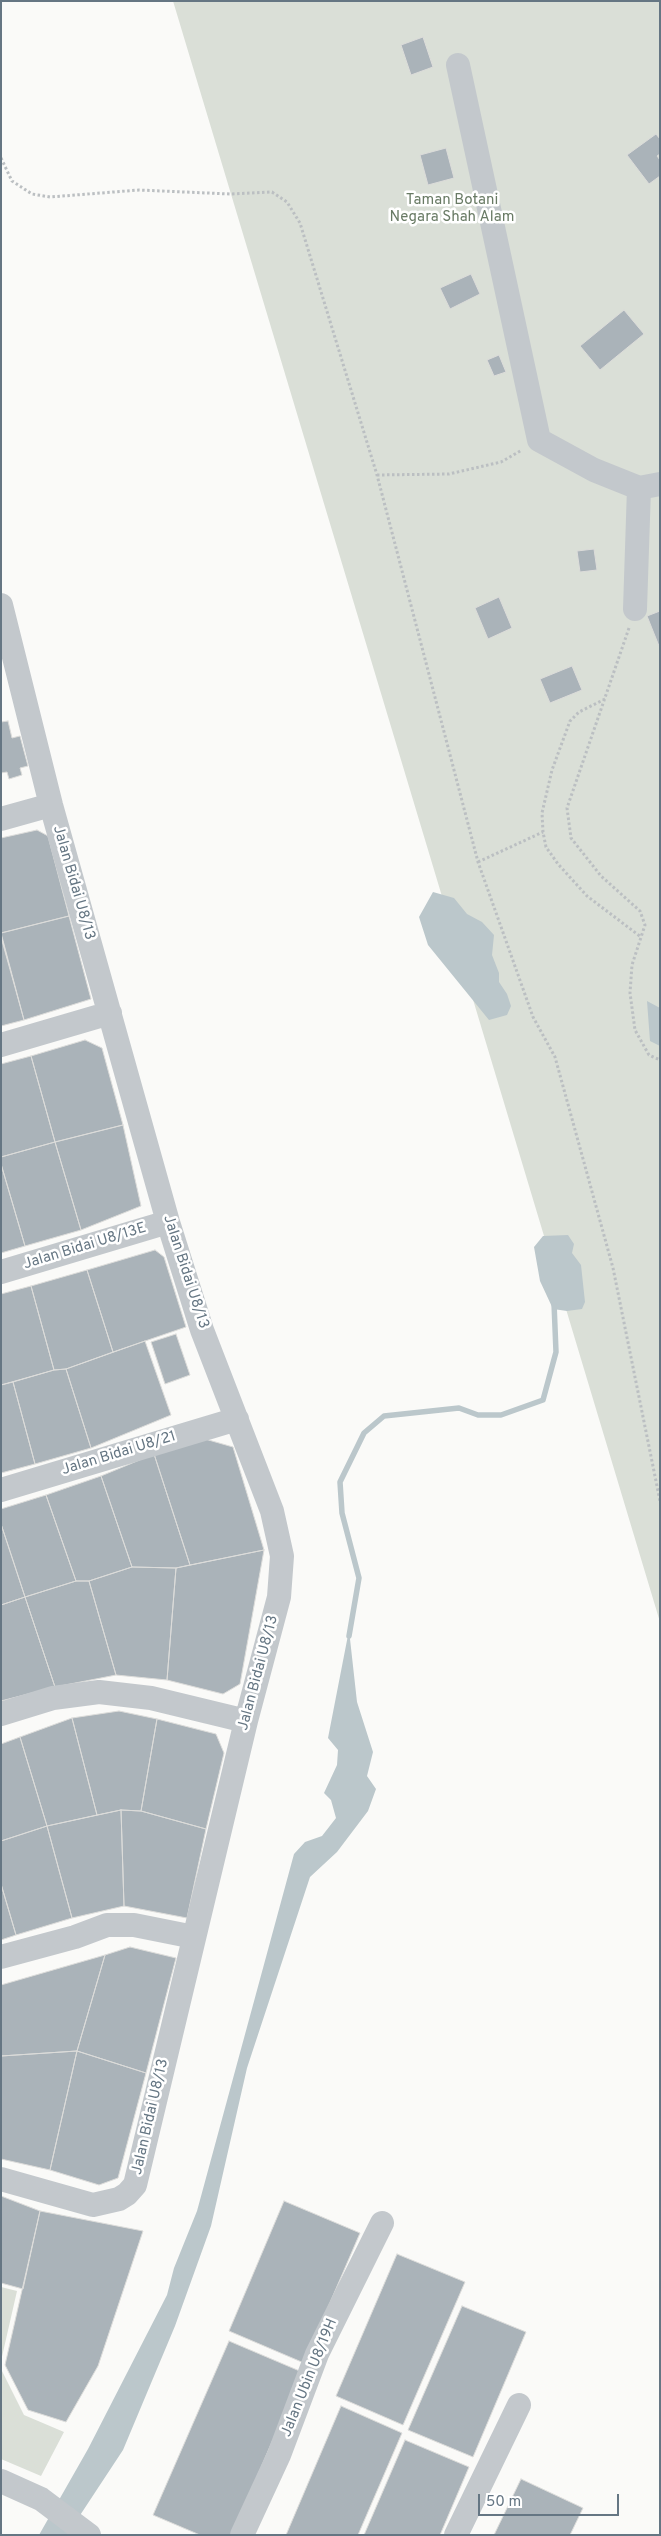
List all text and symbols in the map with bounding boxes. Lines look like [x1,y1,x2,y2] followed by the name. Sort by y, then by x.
[390,192,514,227] park label: Taman Botani Negara Shah Alam
[48,824,98,942] street label: Jalan Bidai U8/13
[158,1213,212,1331] street label: Jalan Bidai U8/13
[21,1220,149,1274] street label: Jalan Bidai U8/13E
[60,1428,178,1480] street label: Jalan Bidai U8/21
[235,1613,283,1733] street label: Jalan Bidai U8/13
[129,2057,173,2177] street label: Jalan Bidai U8/13
[278,2316,342,2440] street label: Jalan Ubin U8/19H
[481,2484,622,2516] scale bar
[486,2493,521,2512] text: 50 m

